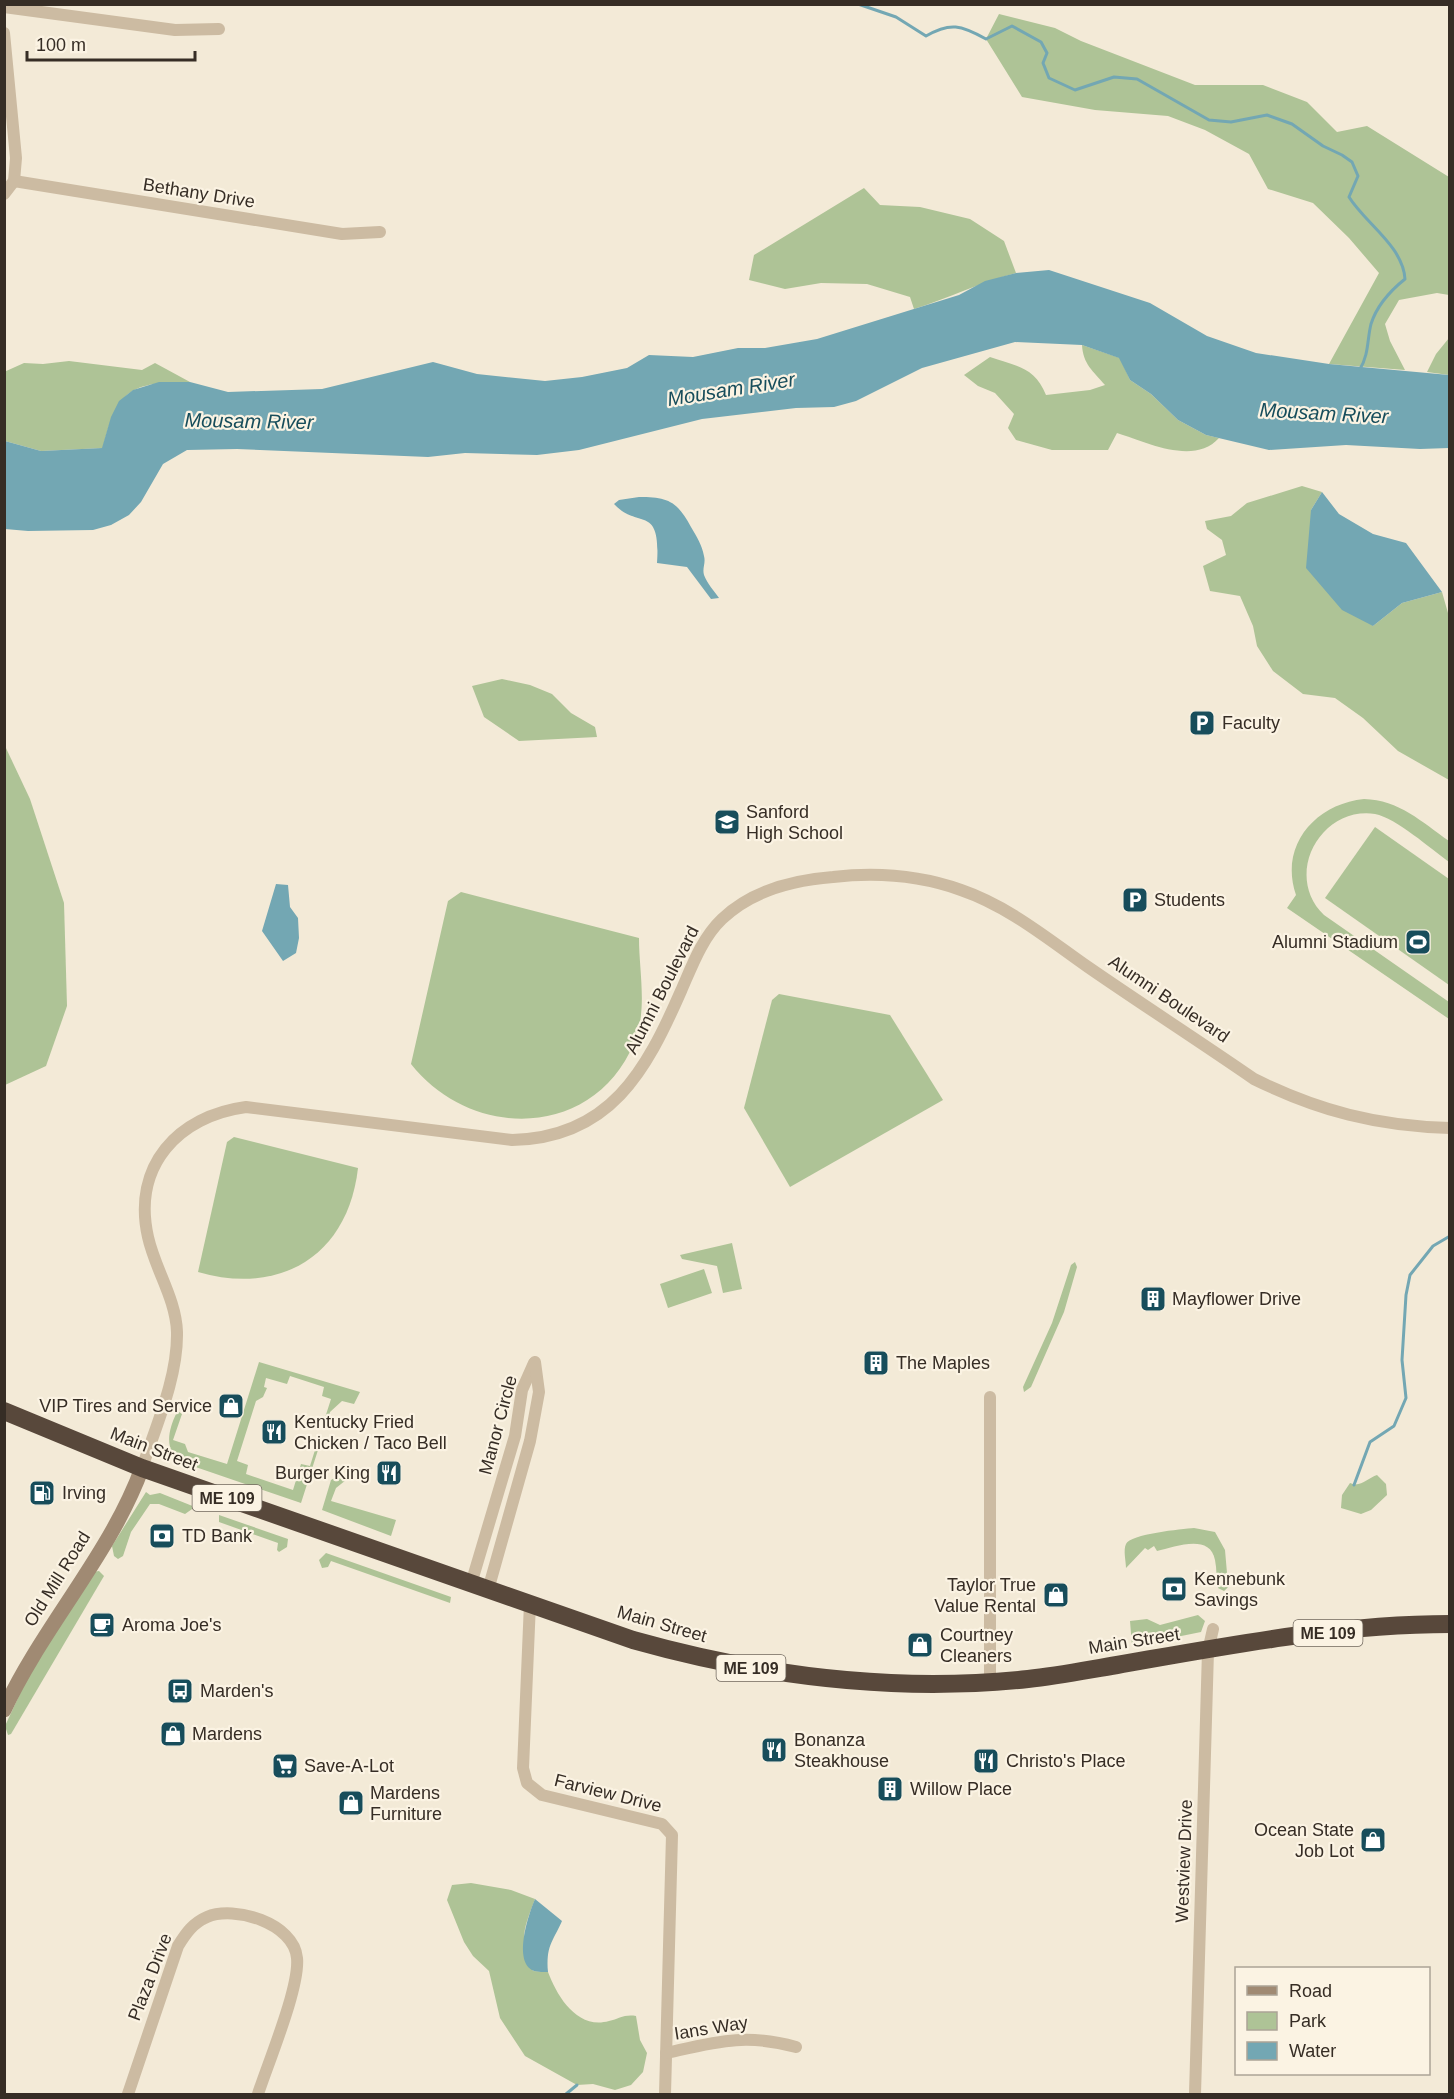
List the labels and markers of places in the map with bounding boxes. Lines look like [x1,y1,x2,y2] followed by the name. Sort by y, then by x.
[1187,708,1217,738] parking icon: Faculty
[1222,713,1280,733] place label: Faculty
[746,802,843,843] place label: Sanford High School
[712,807,742,837] school or university icon: Sanford High School
[1120,885,1150,915] parking icon: Students
[1154,890,1225,910] place label: Students
[1403,927,1433,957] sports icon: Alumni Stadium
[1272,932,1398,952] place label: Alumni Stadium
[1138,1284,1168,1314] building icon: Mayflower Drive
[1172,1289,1301,1309] place label: Mayflower Drive
[861,1348,891,1378] building icon: The Maples
[896,1353,990,1373] place label: The Maples
[216,1391,246,1421] shop icon: VIP Tires and Service
[39,1396,212,1416] place label: VIP Tires and Service
[294,1412,447,1453] place label: Kentucky Fried Chicken / Taco Bell
[259,1417,289,1447] restaurant icon: Kentucky Fried Chicken / Taco Bell
[374,1458,404,1488] restaurant icon: Burger King
[275,1463,370,1483] place label: Burger King
[27,1478,57,1508] fuel station icon: Irving
[62,1483,106,1503] place label: Irving
[147,1521,177,1551] bank icon: TD Bank
[182,1526,253,1546] place label: TD Bank
[1194,1569,1286,1610] place label: Kennebunk Savings
[1159,1574,1189,1604] bank icon: Kennebunk Savings
[934,1575,1036,1616] place label: Taylor True Value Rental
[1041,1580,1071,1610] shop icon: Taylor True Value Rental
[87,1610,117,1640] cafe icon: Aroma Joe's
[122,1615,221,1635] place label: Aroma Joe's
[940,1625,1013,1666] place label: Courtney Cleaners
[905,1630,935,1660] shop icon: Courtney Cleaners
[165,1676,195,1706] bus stop icon: Marden's
[200,1681,273,1701] place label: Marden's
[158,1719,188,1749] shop icon: Mardens
[192,1724,262,1744] place label: Mardens
[794,1730,889,1771] place label: Bonanza Steakhouse
[759,1735,789,1765] restaurant icon: Bonanza Steakhouse
[971,1746,1001,1776] restaurant icon: Christo's Place
[270,1751,300,1781] supermarket icon: Save-A-Lot
[1006,1751,1125,1771] place label: Christo's Place
[304,1756,394,1776] place label: Save-A-Lot
[875,1774,905,1804] building icon: Willow Place
[910,1779,1012,1799] place label: Willow Place
[370,1783,442,1824] place label: Mardens Furniture
[336,1788,366,1818] shop icon: Mardens Furniture
[1254,1820,1354,1861] place label: Ocean State Job Lot
[1358,1825,1388,1855] shop icon: Ocean State Job Lot

